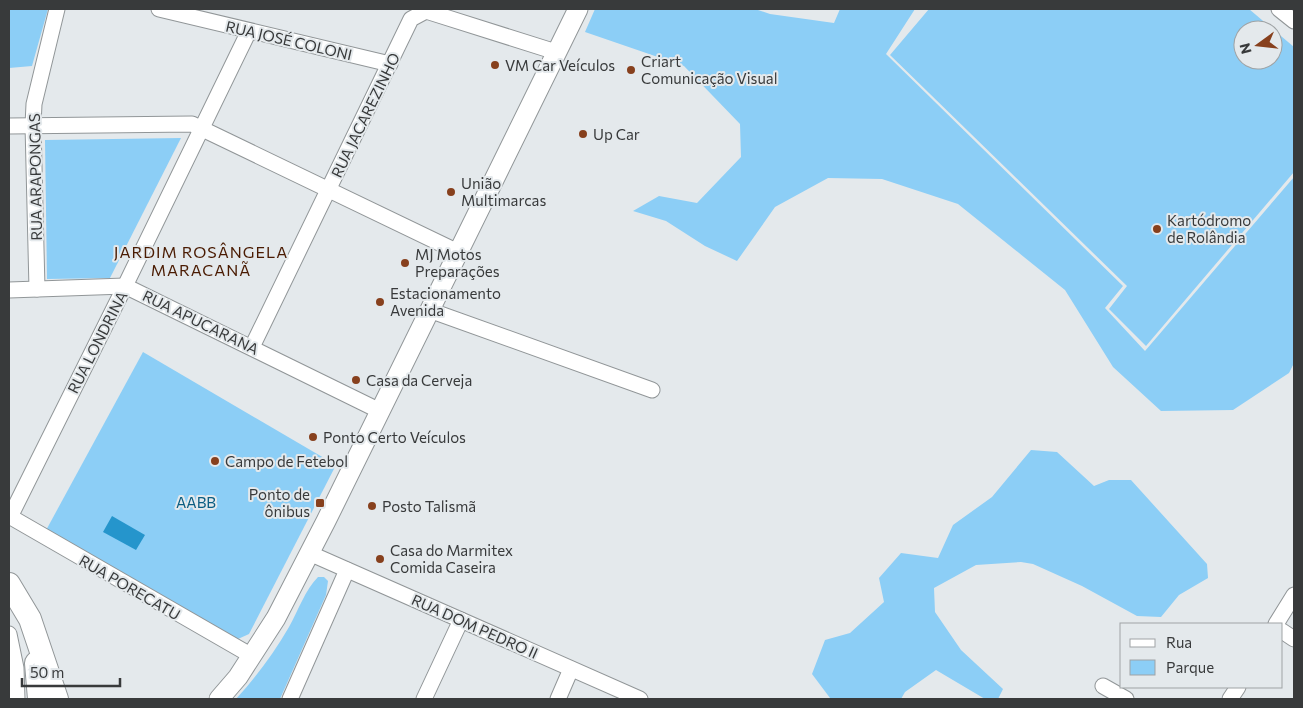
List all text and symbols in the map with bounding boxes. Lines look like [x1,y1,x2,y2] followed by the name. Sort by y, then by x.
[224,16,354,63] street label: RUA JOSÉ COLONI
[1233,20,1283,70] north arrow
[1235,41,1255,56] text: N
[327,50,403,180] street label: RUA JACAREZINHO
[641,52,777,87] place label: Criart Comunicação Visual
[505,56,615,74] place label: VM Car Veículos
[489,59,501,71] marker: VM Car Veículos
[625,64,637,76] marker: Criart Comunicação Visual
[25,113,45,241] street label: RUA ARAPONGAS
[593,125,640,143] place label: Up Car
[577,128,589,140] marker: Up Car
[461,174,546,209] place label: União Multimarcas
[445,186,457,198] marker: União Multimarcas
[1167,211,1251,246] place label: Kartódromo de Rolândia
[1151,223,1163,235] marker: Kartódromo de Rolândia
[114,242,288,279] district label: JARDIM ROSÂNGELA MARACANÃ
[415,245,500,280] place label: MJ Motos Preparações
[399,257,411,269] marker: MJ Motos Preparações
[390,284,501,319] place label: Estacionamento Avenida
[140,286,262,358] street label: RUA APUCARANA
[63,288,131,396] street label: RUA LONDRINA
[374,296,386,308] marker: Estacionamento Avenida
[366,371,472,389] place label: Casa da Cerveja
[350,374,362,386] marker: Casa da Cerveja
[323,428,466,446] place label: Ponto Certo Veículos
[307,431,319,443] marker: Ponto Certo Veículos
[225,452,348,470] place label: Campo de Fetebol
[209,455,221,467] marker: Campo de Fetebol
[249,485,310,520] place label: Ponto de ônibus
[176,493,216,511] park label: AABB
[314,497,326,509] marker: Ponto de ônibus
[382,497,476,515] place label: Posto Talismã
[366,500,378,512] marker: Posto Talismã
[390,541,513,576] place label: Casa do Marmitex Comida Caseira
[76,551,184,623] street label: RUA PORECATU
[374,553,386,565] marker: Casa do Marmitex Comida Caseira
[409,590,541,662] street label: RUA DOM PEDRO II
[1120,623,1283,688] legend
[1166,633,1192,651] text: Rua
[22,656,120,688] scale bar
[1166,658,1214,676] text: Parque
[30,663,64,681] text: 50 m

